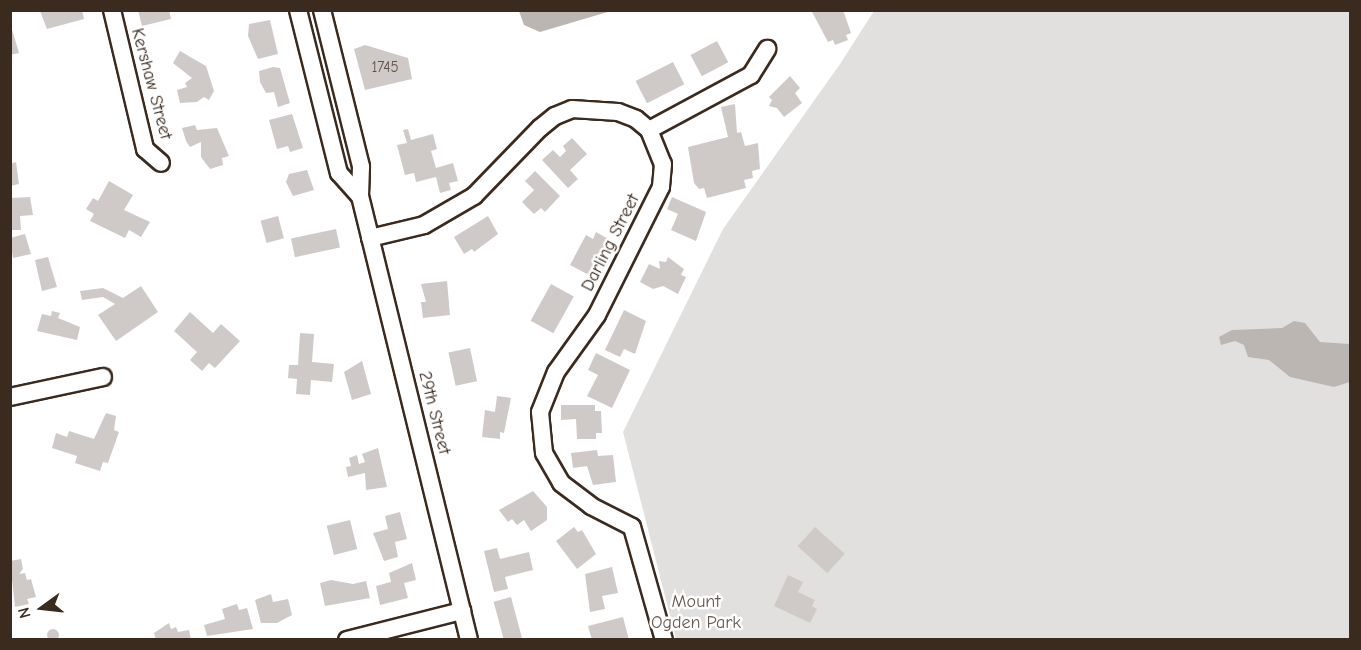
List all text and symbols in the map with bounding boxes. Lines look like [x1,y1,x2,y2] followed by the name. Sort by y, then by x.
[126,26,176,142] street label: Kershaw Street
[371,59,399,77] house number: 1745
[577,191,645,295] street label: Darling Street
[413,369,455,457] street label: 29th Street
[12,578,72,638] north arrow
[651,592,741,634] park label: Mount Ogden Park
[15,605,35,620] text: N

